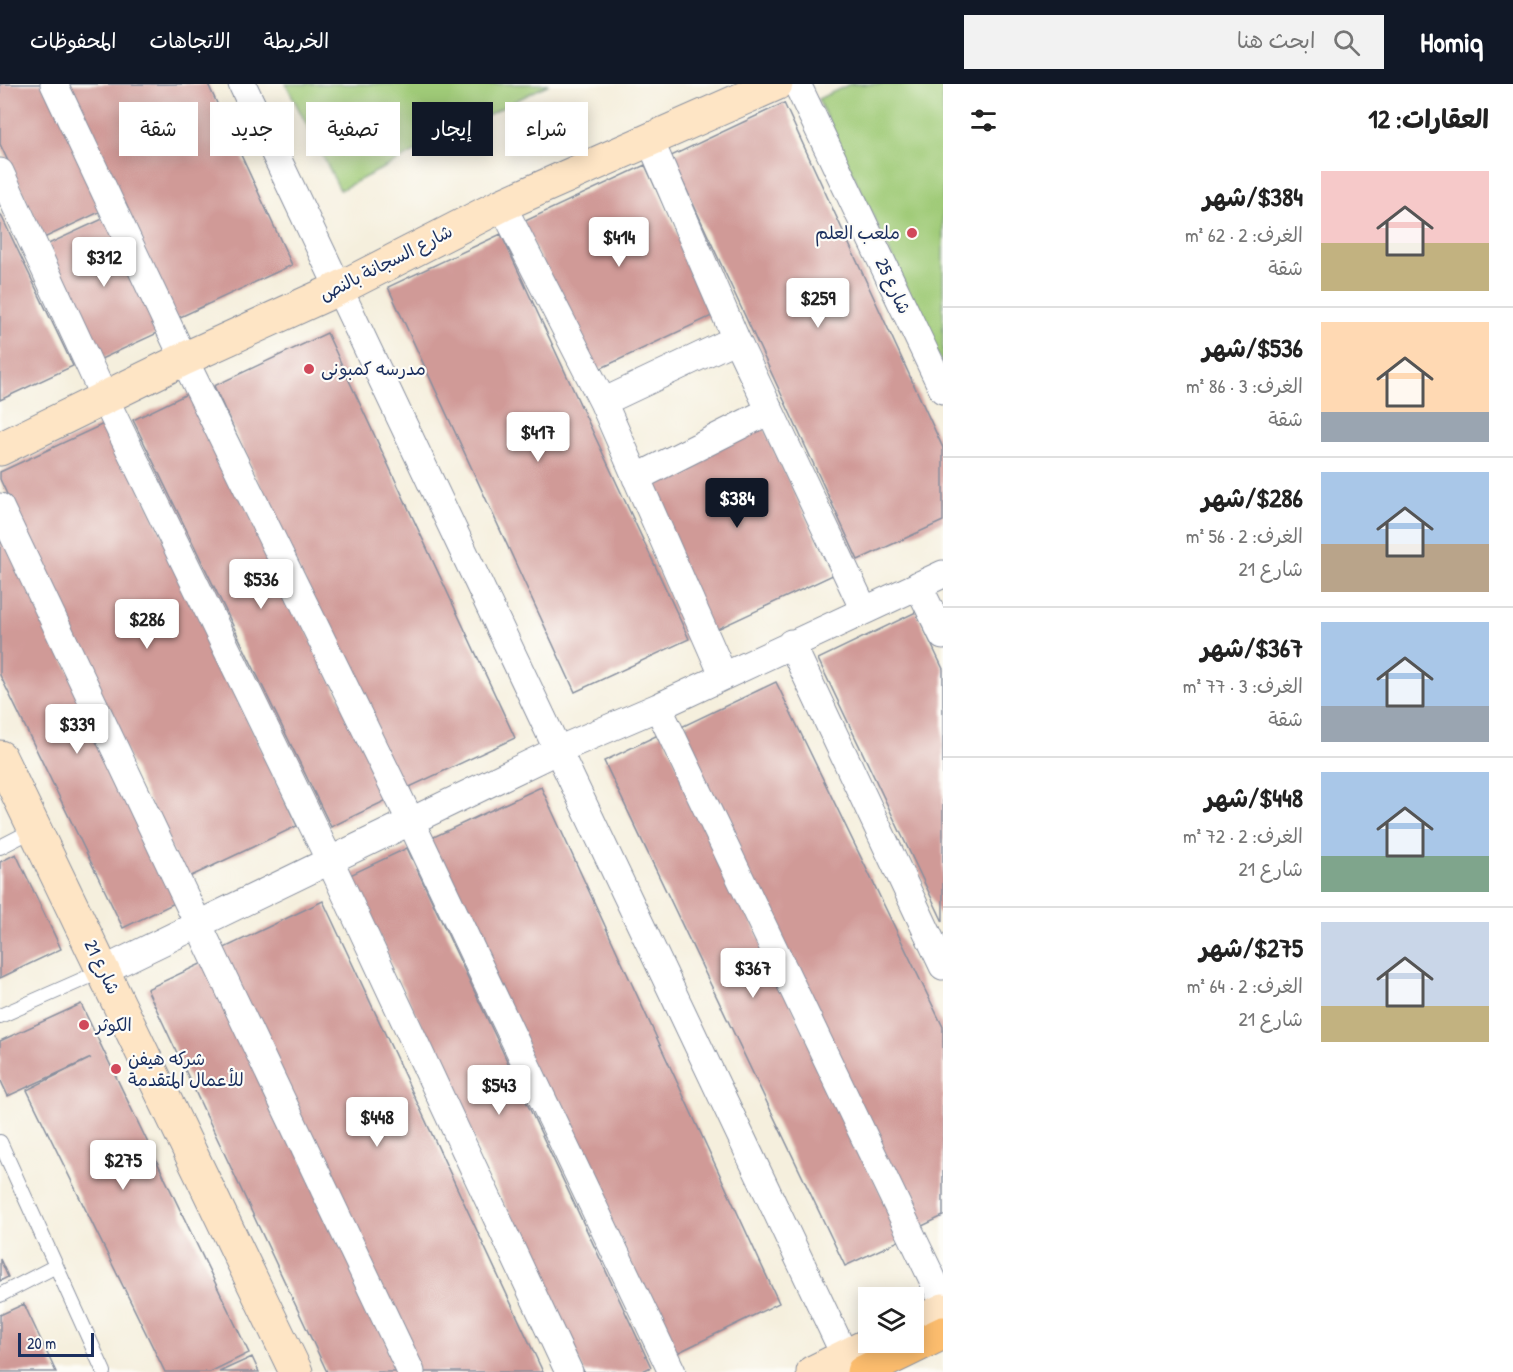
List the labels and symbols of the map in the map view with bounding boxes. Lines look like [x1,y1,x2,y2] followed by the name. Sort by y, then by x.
[583,217,655,268] pin: $414
[315,218,457,307] street label: شارع السجانة بالنص
[815,220,900,247] place label: ملعب العلم
[905,226,919,240] marker: ملعب العلم
[68,237,140,288] pin: $312
[870,254,917,318] street label: شارع 25
[782,278,854,329] pin: $259
[321,356,426,381] place label: مدرسه كمبونى
[302,362,316,376] marker: مدرسه كمبونى
[502,412,574,463] pin: $417
[701,478,773,529] pin: $384
[225,559,297,610] pin: $536
[111,599,183,650] pin: $286
[41,704,113,755] pin: $339
[78,935,126,998] street label: شارع 21
[717,948,789,999] pin: $367
[94,1012,132,1037] place label: الكوثر
[77,1018,91,1032] marker: الكوثر
[128,1046,244,1092] place label: شركه هيفن للأعمال المتقدمة
[109,1062,123,1076] marker: شركه هيفن للأعمال المتقدمة
[463,1065,535,1116] pin: $543
[341,1097,413,1148] pin: $448
[87,1140,159,1191] pin: $275
[18,1330,94,1358] scale bar

